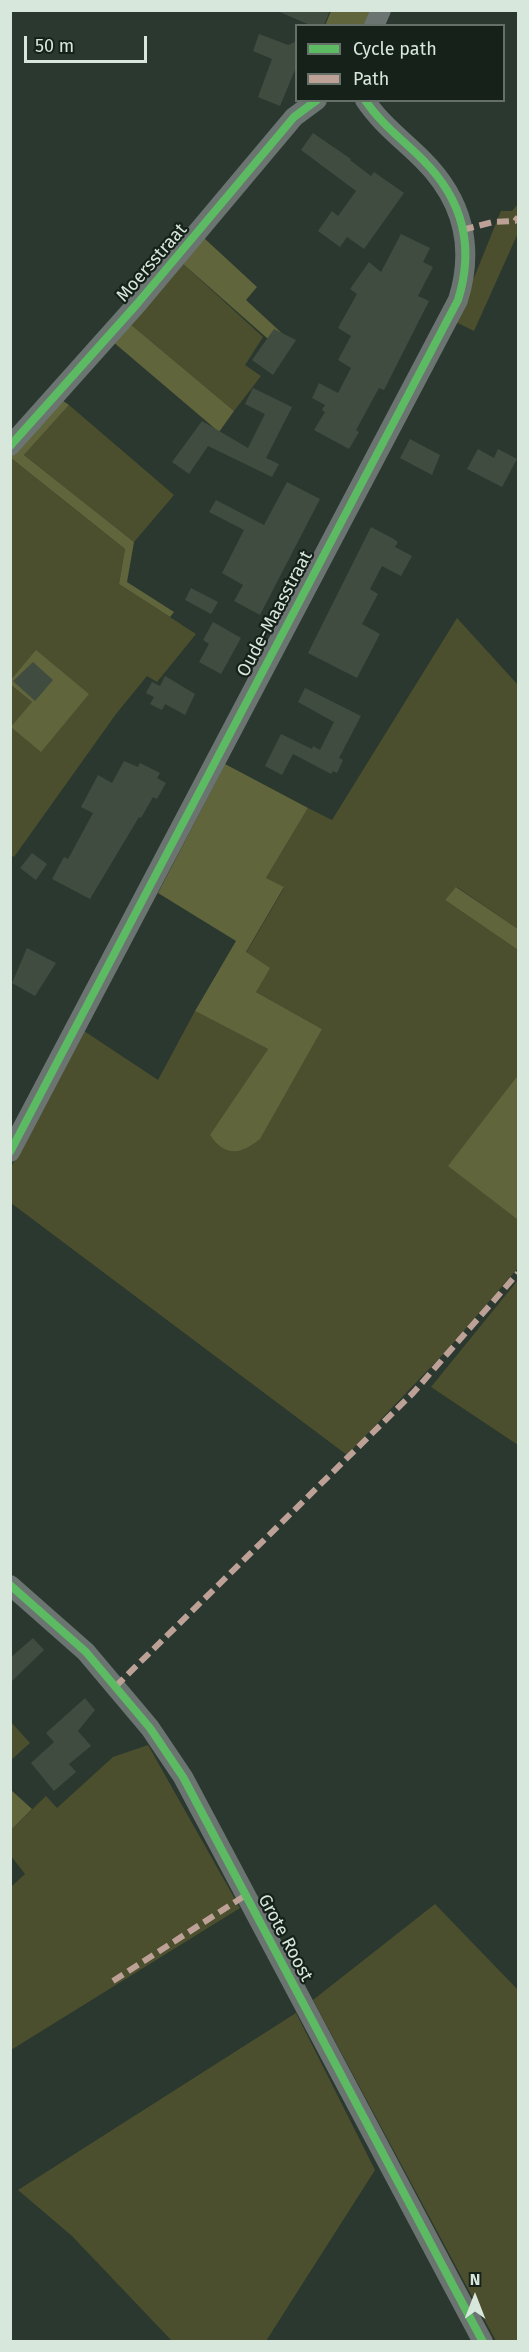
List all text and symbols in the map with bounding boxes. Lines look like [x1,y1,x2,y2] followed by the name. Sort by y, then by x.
[27,24,150,62] scale bar
[295,24,505,102] legend
[35,35,74,57] text: 50 m
[353,38,437,60] text: Cycle path
[353,68,389,90] text: Path
[112,220,192,306] street label: Moersstraat
[233,547,317,681] street label: Oude-Maasstraat
[253,1891,317,1985] street label: Grote Roost
[445,2268,505,2328] north arrow
[470,2270,480,2289] text: N

